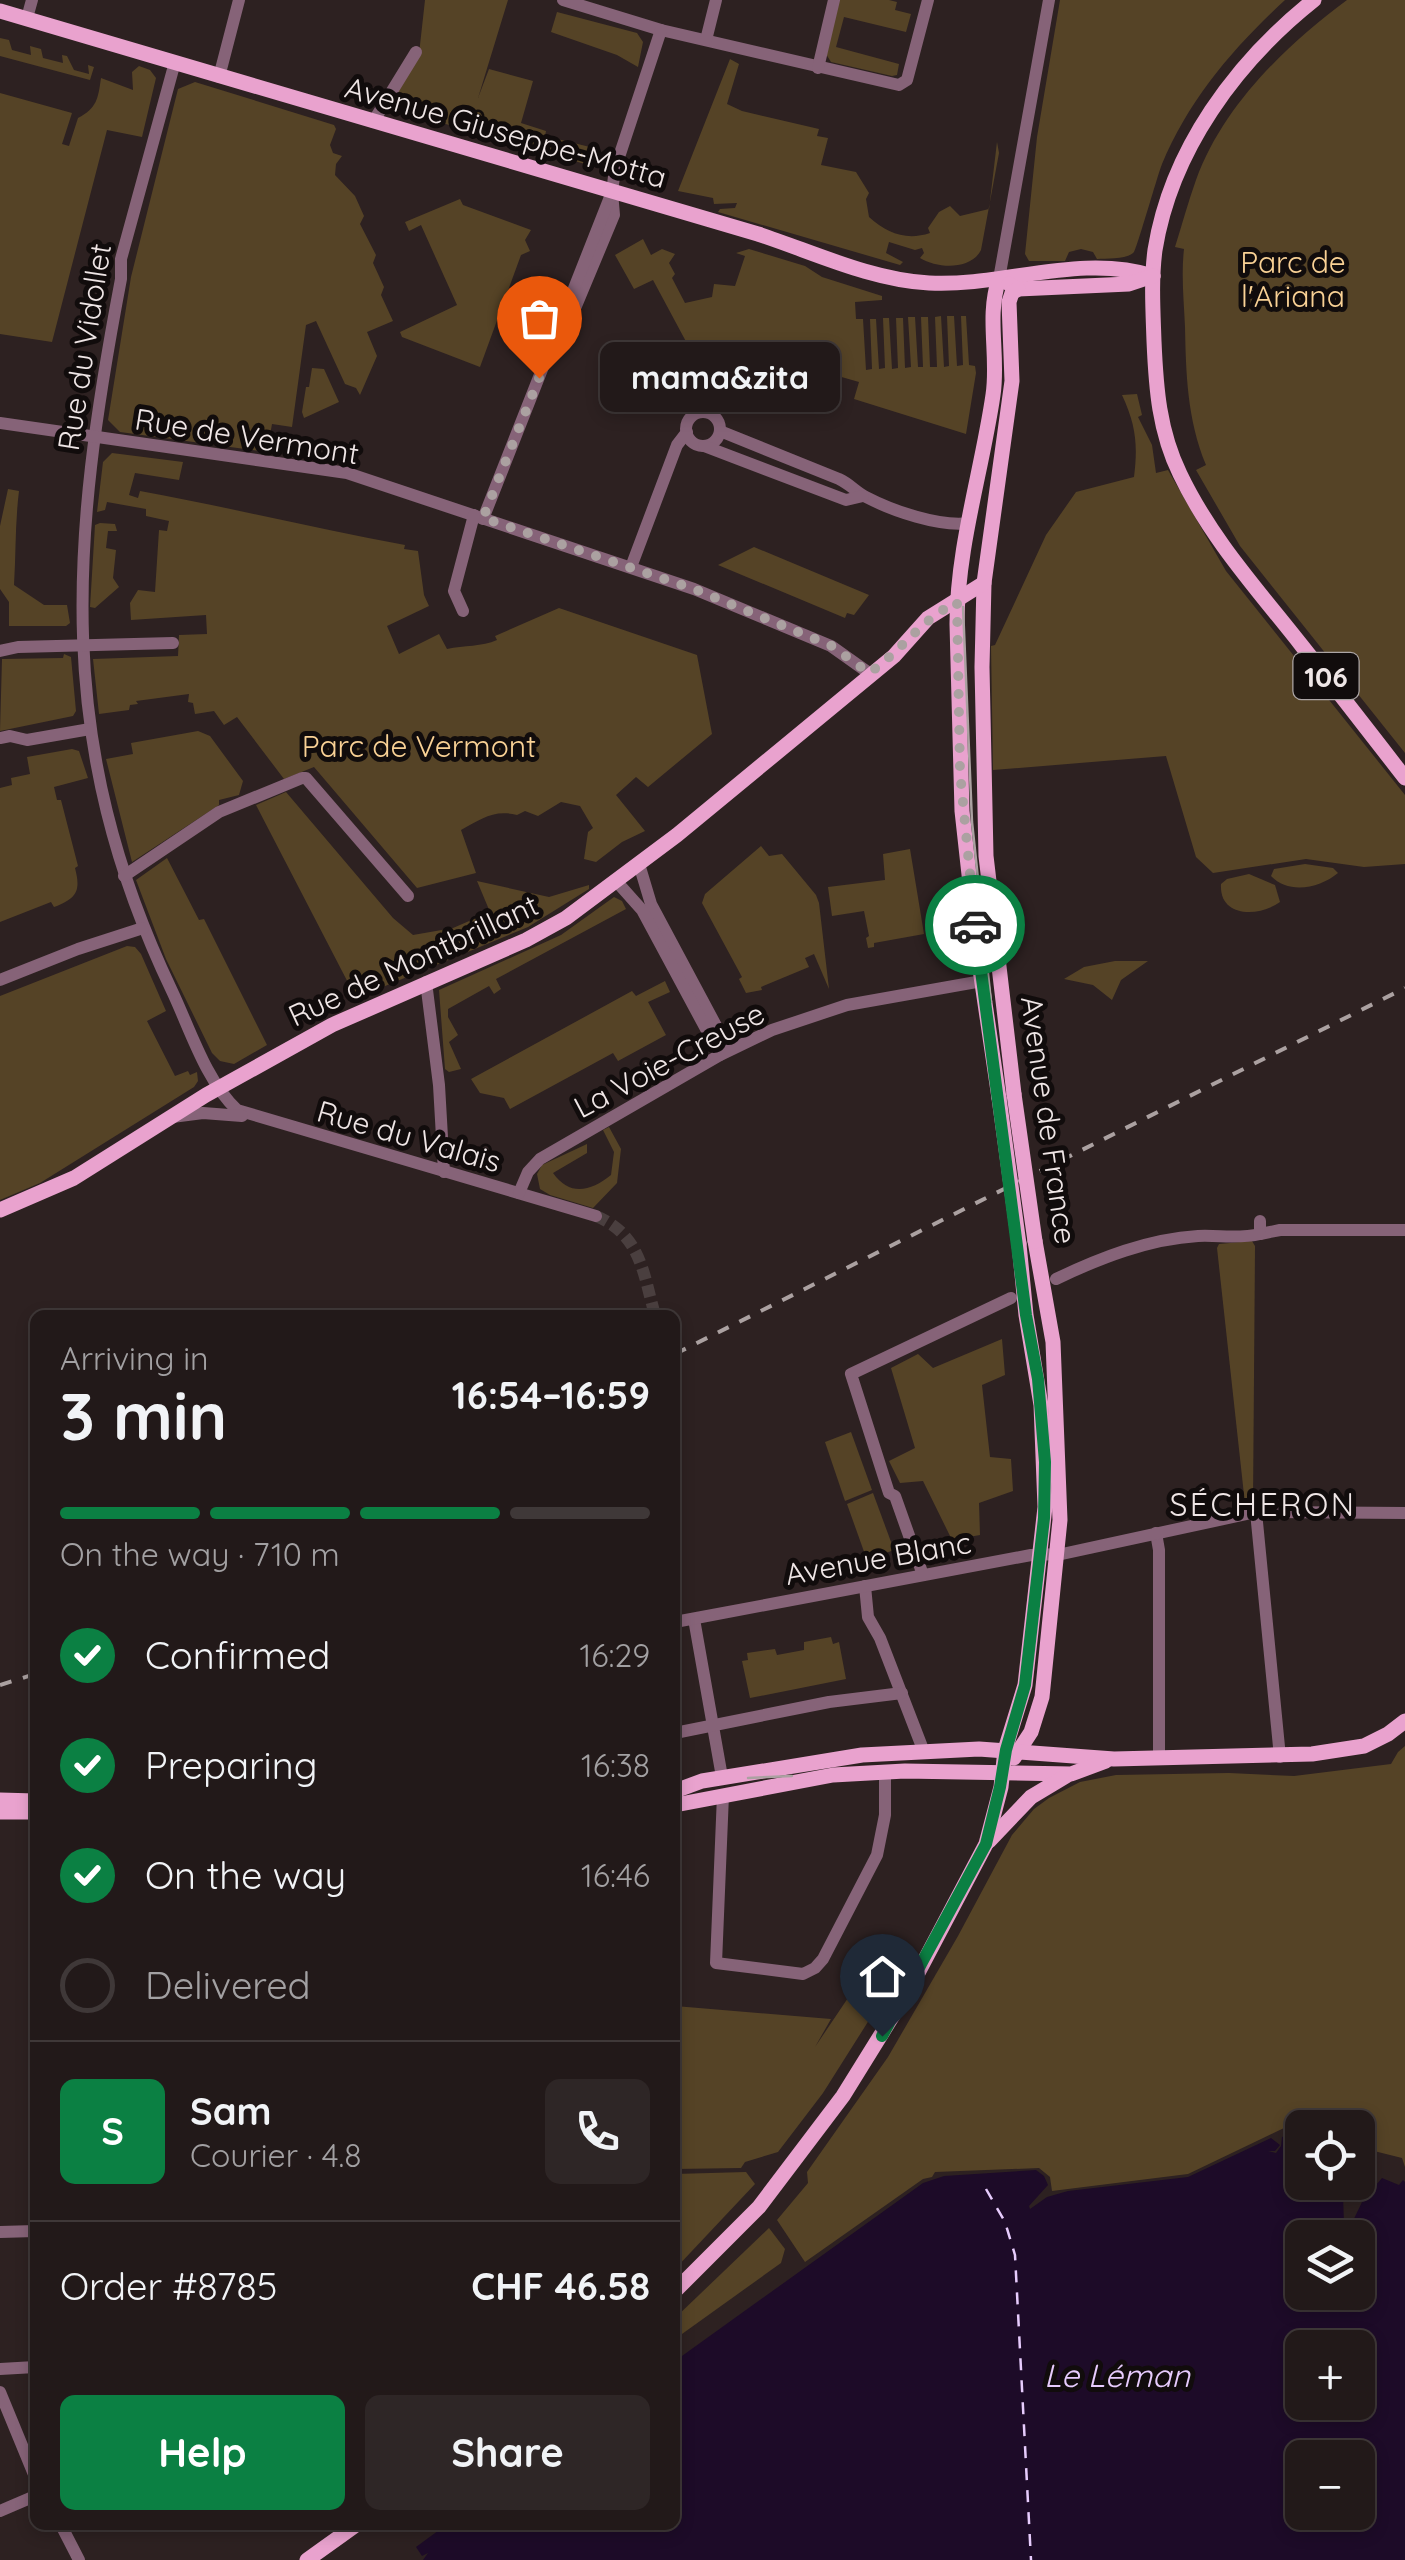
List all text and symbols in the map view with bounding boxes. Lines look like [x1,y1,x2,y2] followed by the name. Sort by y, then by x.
[341,68,671,196] street label: Avenue Giuseppe-Motta
[49,241,119,453] street label: Rue du Vidollet
[1240,243,1346,315] park label: Parc de l'Ariana
[497,276,582,379] pin
[512,291,567,346] icon: bag
[599,343,839,413] callout: mama&zita
[631,357,809,397] text: mama&zita
[132,400,362,472] street label: Rue de Vermont
[1294,653,1358,699] road number: 106
[302,727,536,765] park label: Parc de Vermont
[925,875,1025,975] courier
[282,885,544,1035] street label: Rue de Montbrillant
[948,898,1003,953] icon: car
[567,994,771,1126] street label: La Voie-Creuse
[1013,994,1085,1246] street label: Avenue de France
[313,1092,505,1180] street label: Rue du Valais
[60,1338,209,1378] text: Arriving in
[452,1371,650,1419] text: 16:54–16:59
[60,1375,227,1456] text: 3 min
[1169,1484,1357,1524] district label: SÉCHERON
[782,1523,974,1593] street label: Avenue Blanc
[60,1534,340,1574] text: On the way · 710 m
[60,1628,115,1683] icon: check
[145,1631,330,1679] text: Confirmed
[579,1635,650,1675] text: 16:29
[60,1738,115,1793] icon: check
[145,1741,317,1789] text: Preparing
[581,1745,650,1785] text: 16:38
[60,1848,115,1903] icon: check
[145,1851,346,1899] text: On the way
[581,1855,650,1895] text: 16:46
[840,1934,925,2037] pin
[855,1949,910,2004] icon: home
[145,1961,311,2009] text: Delivered
[545,2079,650,2184] button: phone
[190,2087,272,2135] text: Sam
[101,2107,124,2155] text: S
[1285,2110,1375,2530] map controls
[1285,2110,1375,2200] button: locate
[190,2135,362,2175] text: Courier · 4.8
[1285,2220,1375,2310] button: layers
[60,2262,277,2310] text: Order #8785
[471,2262,650,2310] text: CHF 46.58
[1285,2330,1375,2420] button: +
[1044,2355,1192,2395] water label: Le Léman
[60,2395,345,2510] button: Help
[365,2395,650,2510] button: Share
[1285,2440,1375,2530] button: −

